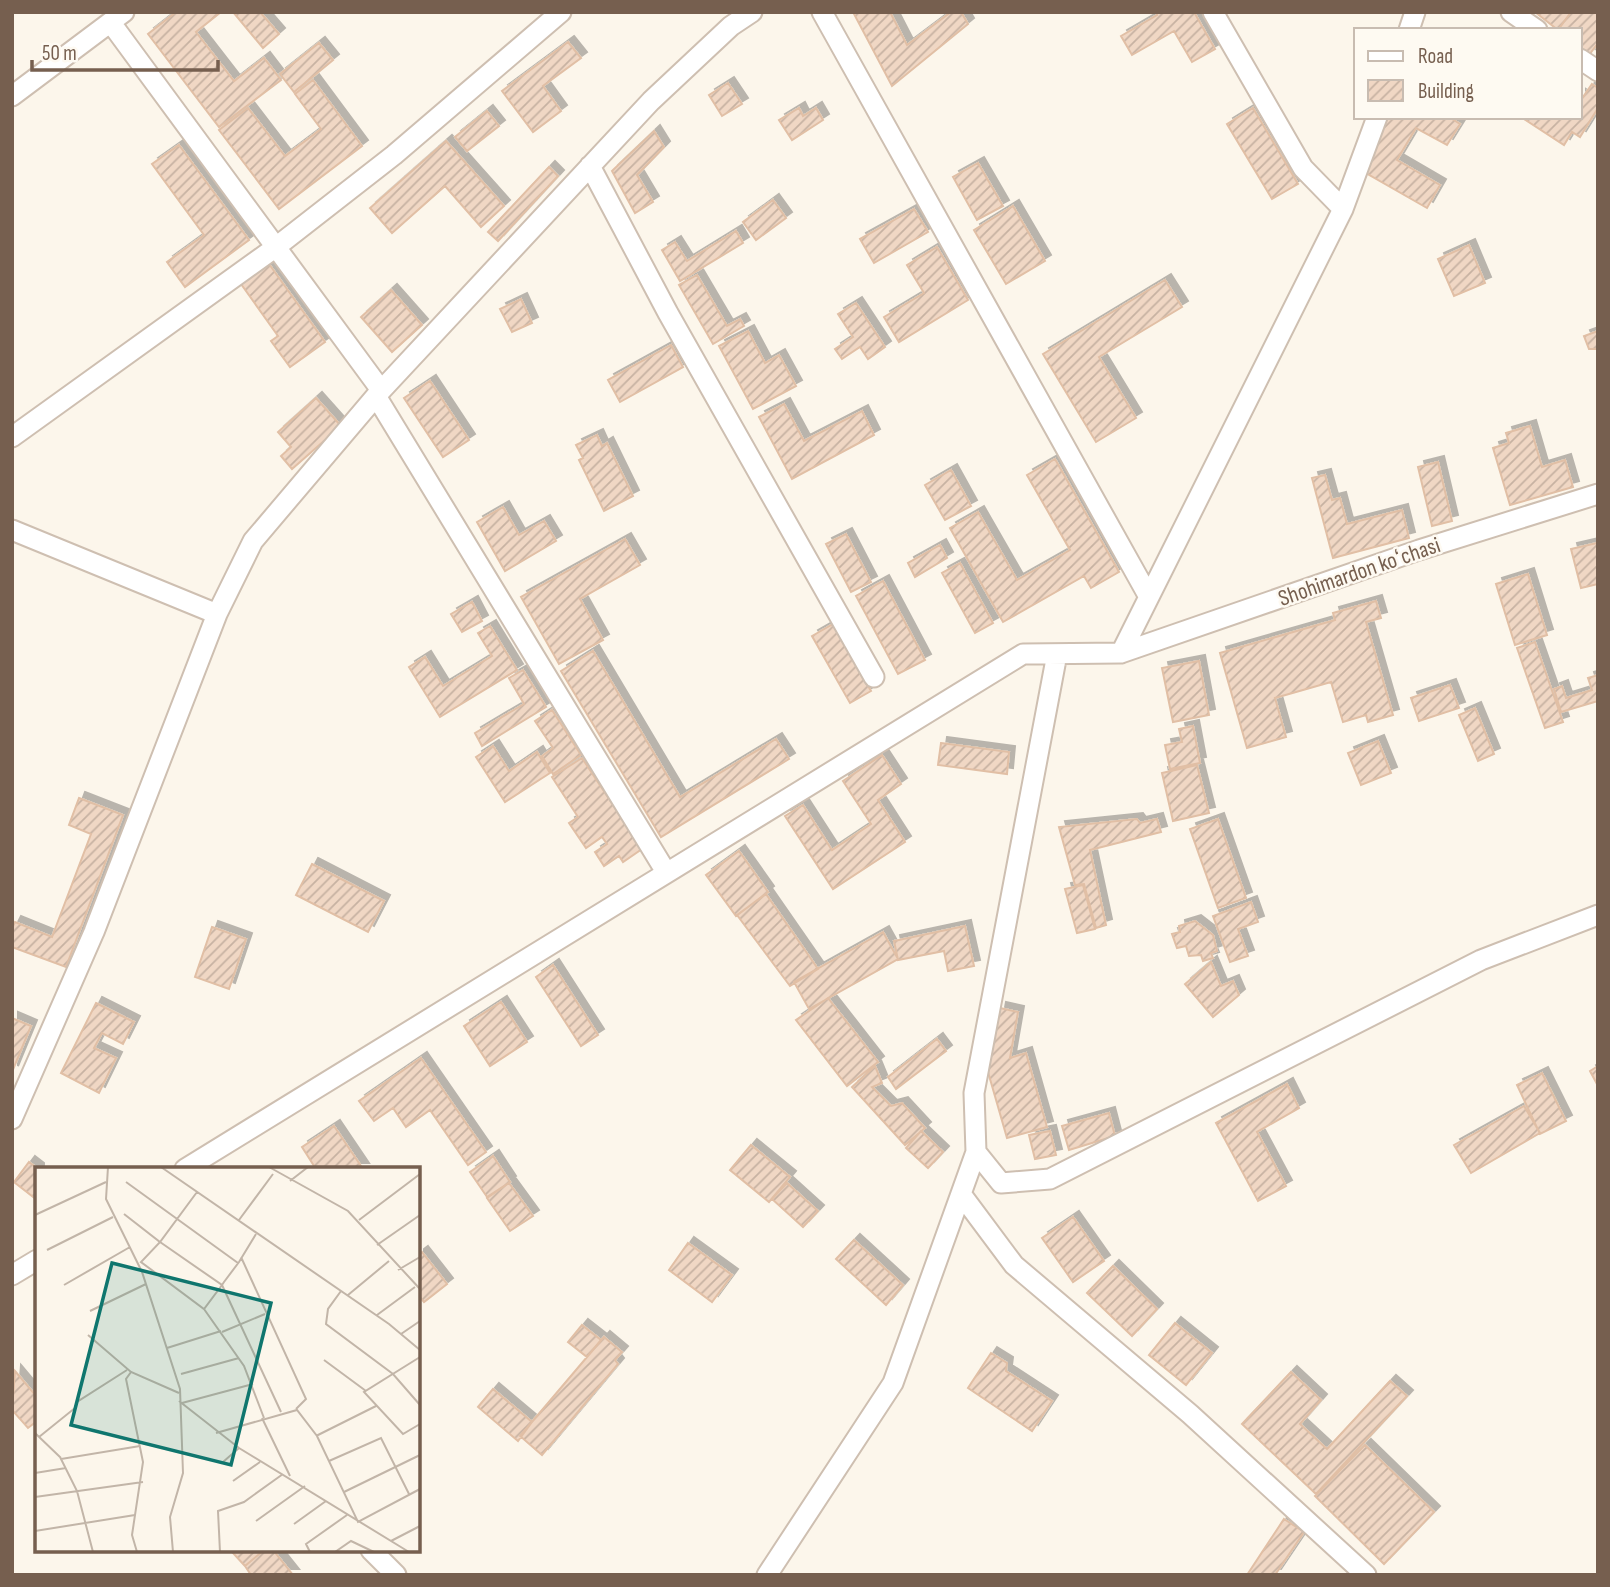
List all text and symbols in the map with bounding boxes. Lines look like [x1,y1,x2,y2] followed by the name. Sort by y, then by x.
[32,28,217,72] scale bar
[1354,28,1582,119] legend
[42,41,77,66] text: 50 m
[1418,44,1453,69] text: Road
[1418,79,1474,104] text: Building
[1275,531,1444,613] street label: Shohimardon koʻchasi
[35,1167,420,1552] inset map

